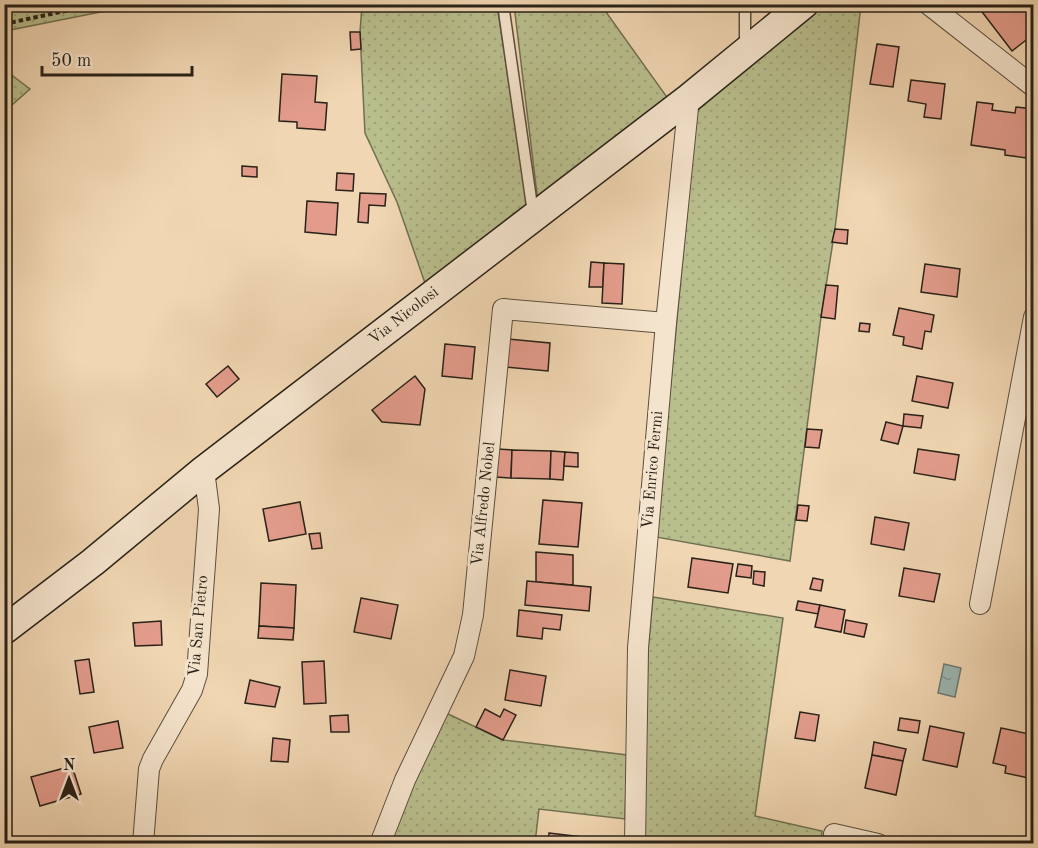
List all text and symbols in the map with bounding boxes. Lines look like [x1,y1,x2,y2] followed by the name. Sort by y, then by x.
[42,39,192,77] scale bar
[51,52,91,70] text: 50 m
[366,284,442,348] street label: Via Nicolosi
[640,410,666,530] street label: Via Enrico Fermi
[470,441,498,567] street label: Via Alfredo Nobel
[187,574,211,677] street label: Via San Pietro
[39,749,99,809] north arrow
[63,758,76,774] text: N

